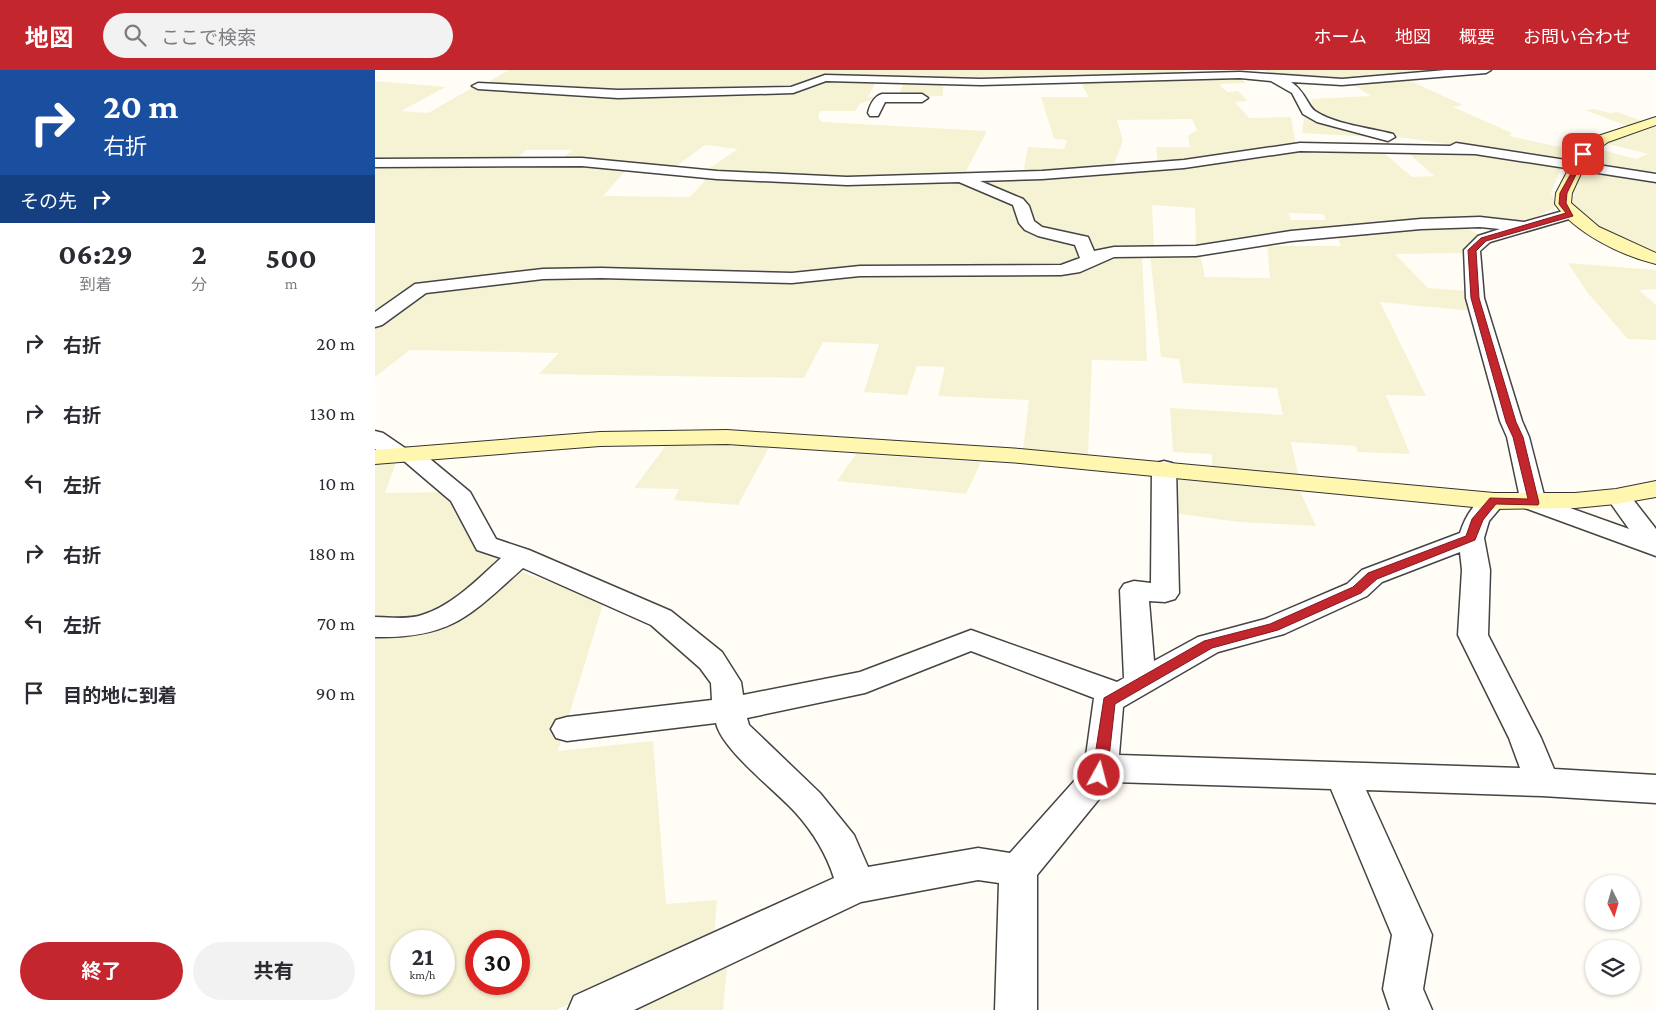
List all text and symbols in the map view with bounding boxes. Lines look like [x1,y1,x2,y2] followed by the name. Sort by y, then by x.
[103,13,453,58] search box
[121,21,149,49] icon: search
[25,24,73,51] text: 地図
[161,27,256,48] text: ここで検索
[1314,27,1367,47] text: ホーム
[1395,27,1431,47] text: 地図
[1459,27,1495,47] text: 概要
[1523,27,1631,47] text: お問い合わせ
[103,87,178,126] text: 20 m
[20,90,85,155] icon: right
[1562,133,1604,175] pin
[103,134,147,159] text: 右折
[1569,140,1597,168] icon: arrive
[87,185,115,213] icon: right
[20,191,77,212] text: その先
[58,237,133,270] text: 06:29
[192,237,207,270] text: 2
[265,241,317,274] text: 500
[285,275,297,292] text: m
[80,276,112,293] text: 到着
[191,276,207,293] text: 分
[20,329,48,357] icon: right
[316,333,355,354] text: 20 m
[63,335,101,356] text: 右折
[20,399,48,427] icon: right
[310,403,355,424] text: 130 m
[63,405,101,426] text: 右折
[20,469,48,497] icon: left
[319,473,355,494] text: 10 m
[63,475,101,496] text: 左折
[20,539,48,567] icon: right
[309,543,355,564] text: 180 m
[63,545,101,566] text: 右折
[20,609,48,637] icon: left
[317,613,355,634] text: 70 m
[63,615,101,636] text: 左折
[20,679,48,707] icon: arrive
[316,683,355,704] text: 90 m
[63,685,177,706] text: 目的地に到着
[1072,748,1124,800] position arrow
[1585,875,1640,930] north arrow
[1585,875,1640,995] map controls
[465,930,530,995] speed limit sign: 30
[1585,940,1640,995] button: layers
[20,942,183,1000] button: 終了
[193,942,355,1000] button: 共有
[411,943,434,970] text: 21
[410,968,435,982] text: km/h

